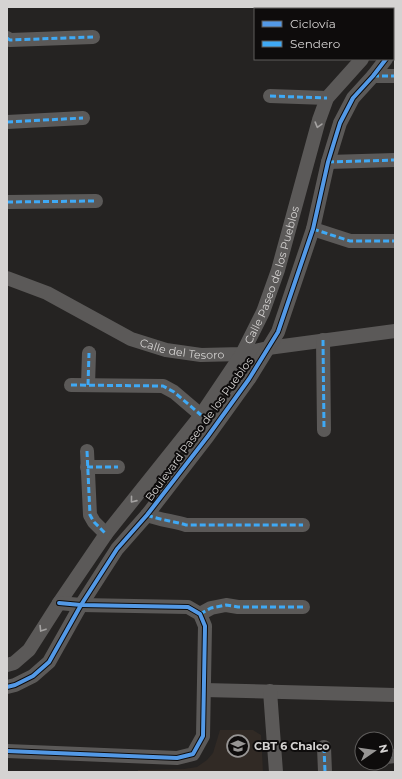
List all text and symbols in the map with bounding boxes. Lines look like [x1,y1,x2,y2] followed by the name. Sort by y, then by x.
[254,8,394,60] legend
[290,16,336,31] text: Ciclovía
[290,36,340,51] text: Sendero
[314,121,323,128] one-way arrow
[241,204,302,346] street label: Calle Paseo de los Pueblos
[138,335,224,362] street label: Calle del Tesoro
[142,354,256,504] street label: Boulevard Paseo de los Pueblos
[131,495,138,502] one-way arrow
[40,625,47,632] one-way arrow
[354,731,394,771] north arrow
[225,733,251,759] school or university icon: CBT 6 Chalco
[254,739,330,753] place label: CBT 6 Chalco
[376,743,392,755] text: N

